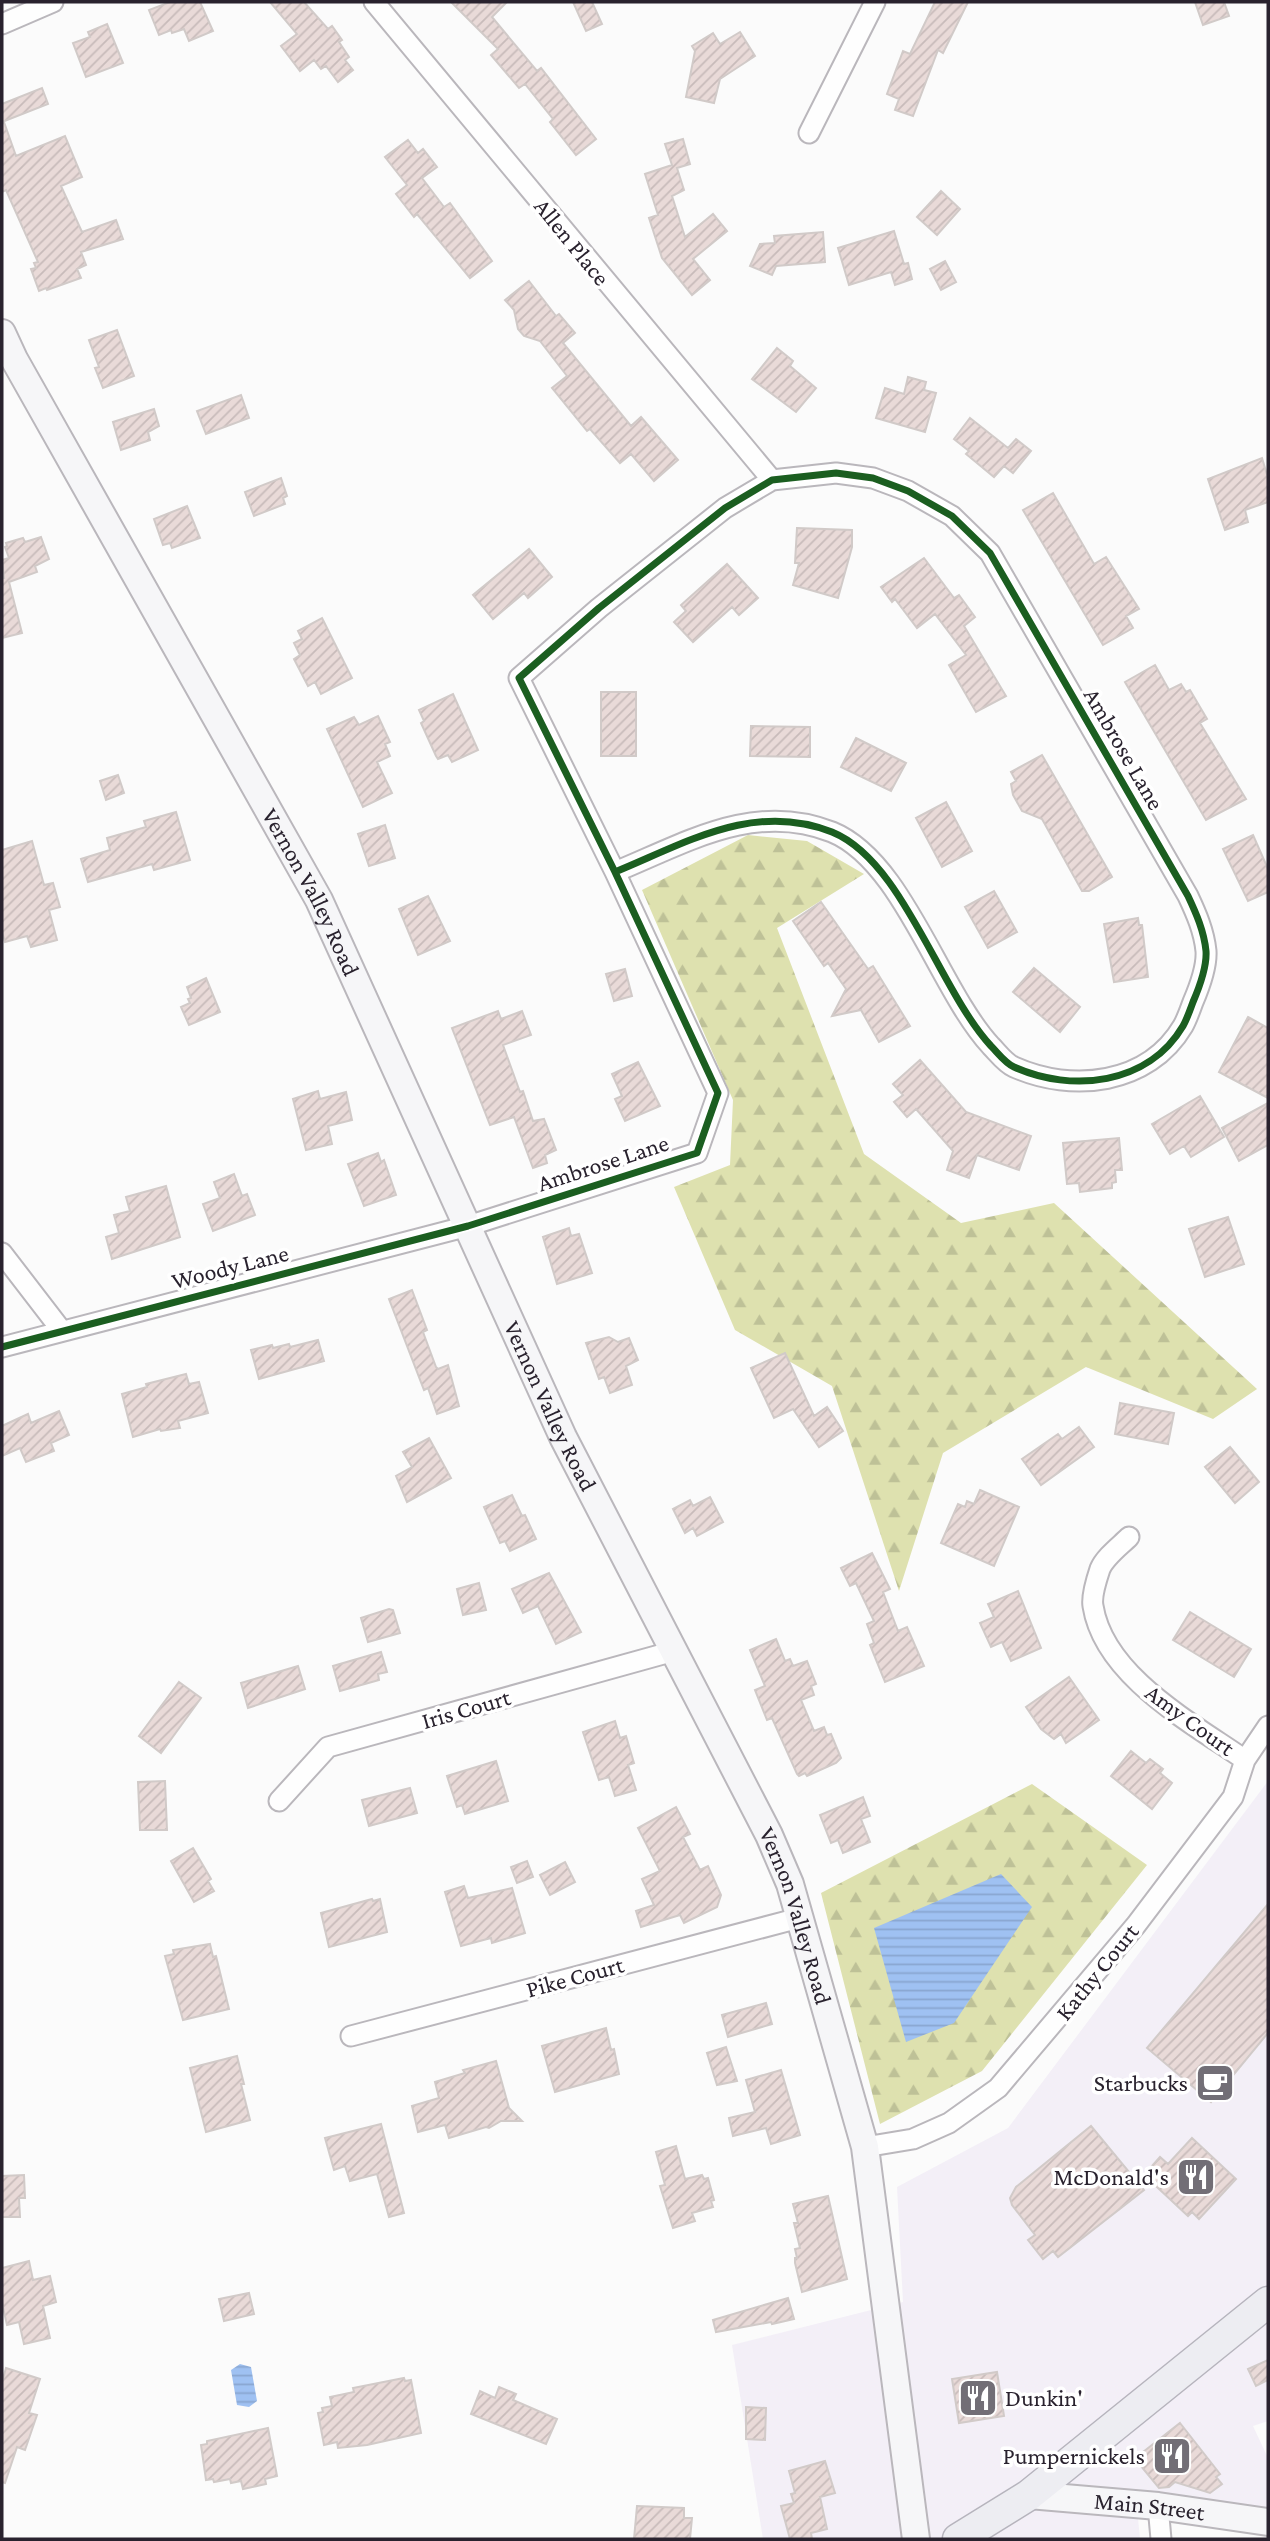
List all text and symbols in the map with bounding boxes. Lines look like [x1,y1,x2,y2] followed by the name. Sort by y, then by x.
[529,193,616,291] street label: Allen Place
[1079,683,1170,814] street label: Ambrose Lane
[257,803,366,980] street label: Vernon Valley Road
[534,1129,672,1196] street label: Ambrose Lane
[169,1239,291,1294] street label: Woody Lane
[499,1316,603,1496] street label: Vernon Valley Road
[1140,1678,1241,1762] street label: Amy Court
[418,1683,514,1734] street label: Iris Court
[754,1822,838,2008] street label: Vernon Valley Road
[1050,1917,1144,2025] street label: Kathy Court
[523,1950,628,2002] street label: Pike Court
[1194,2062,1236,2104] cafe icon: Starbucks
[1094,2069,1188,2096] place label: Starbucks
[1175,2156,1217,2198] restaurant icon: McDonald's
[1053,2163,1169,2190] place label: McDonald's
[957,2377,999,2419] restaurant icon: Dunkin'
[1005,2384,1083,2411] place label: Dunkin'
[1151,2435,1193,2477] restaurant icon: Pumpernickels
[1003,2442,1145,2469] place label: Pumpernickels
[1093,2487,1208,2526] street label: Main Street

